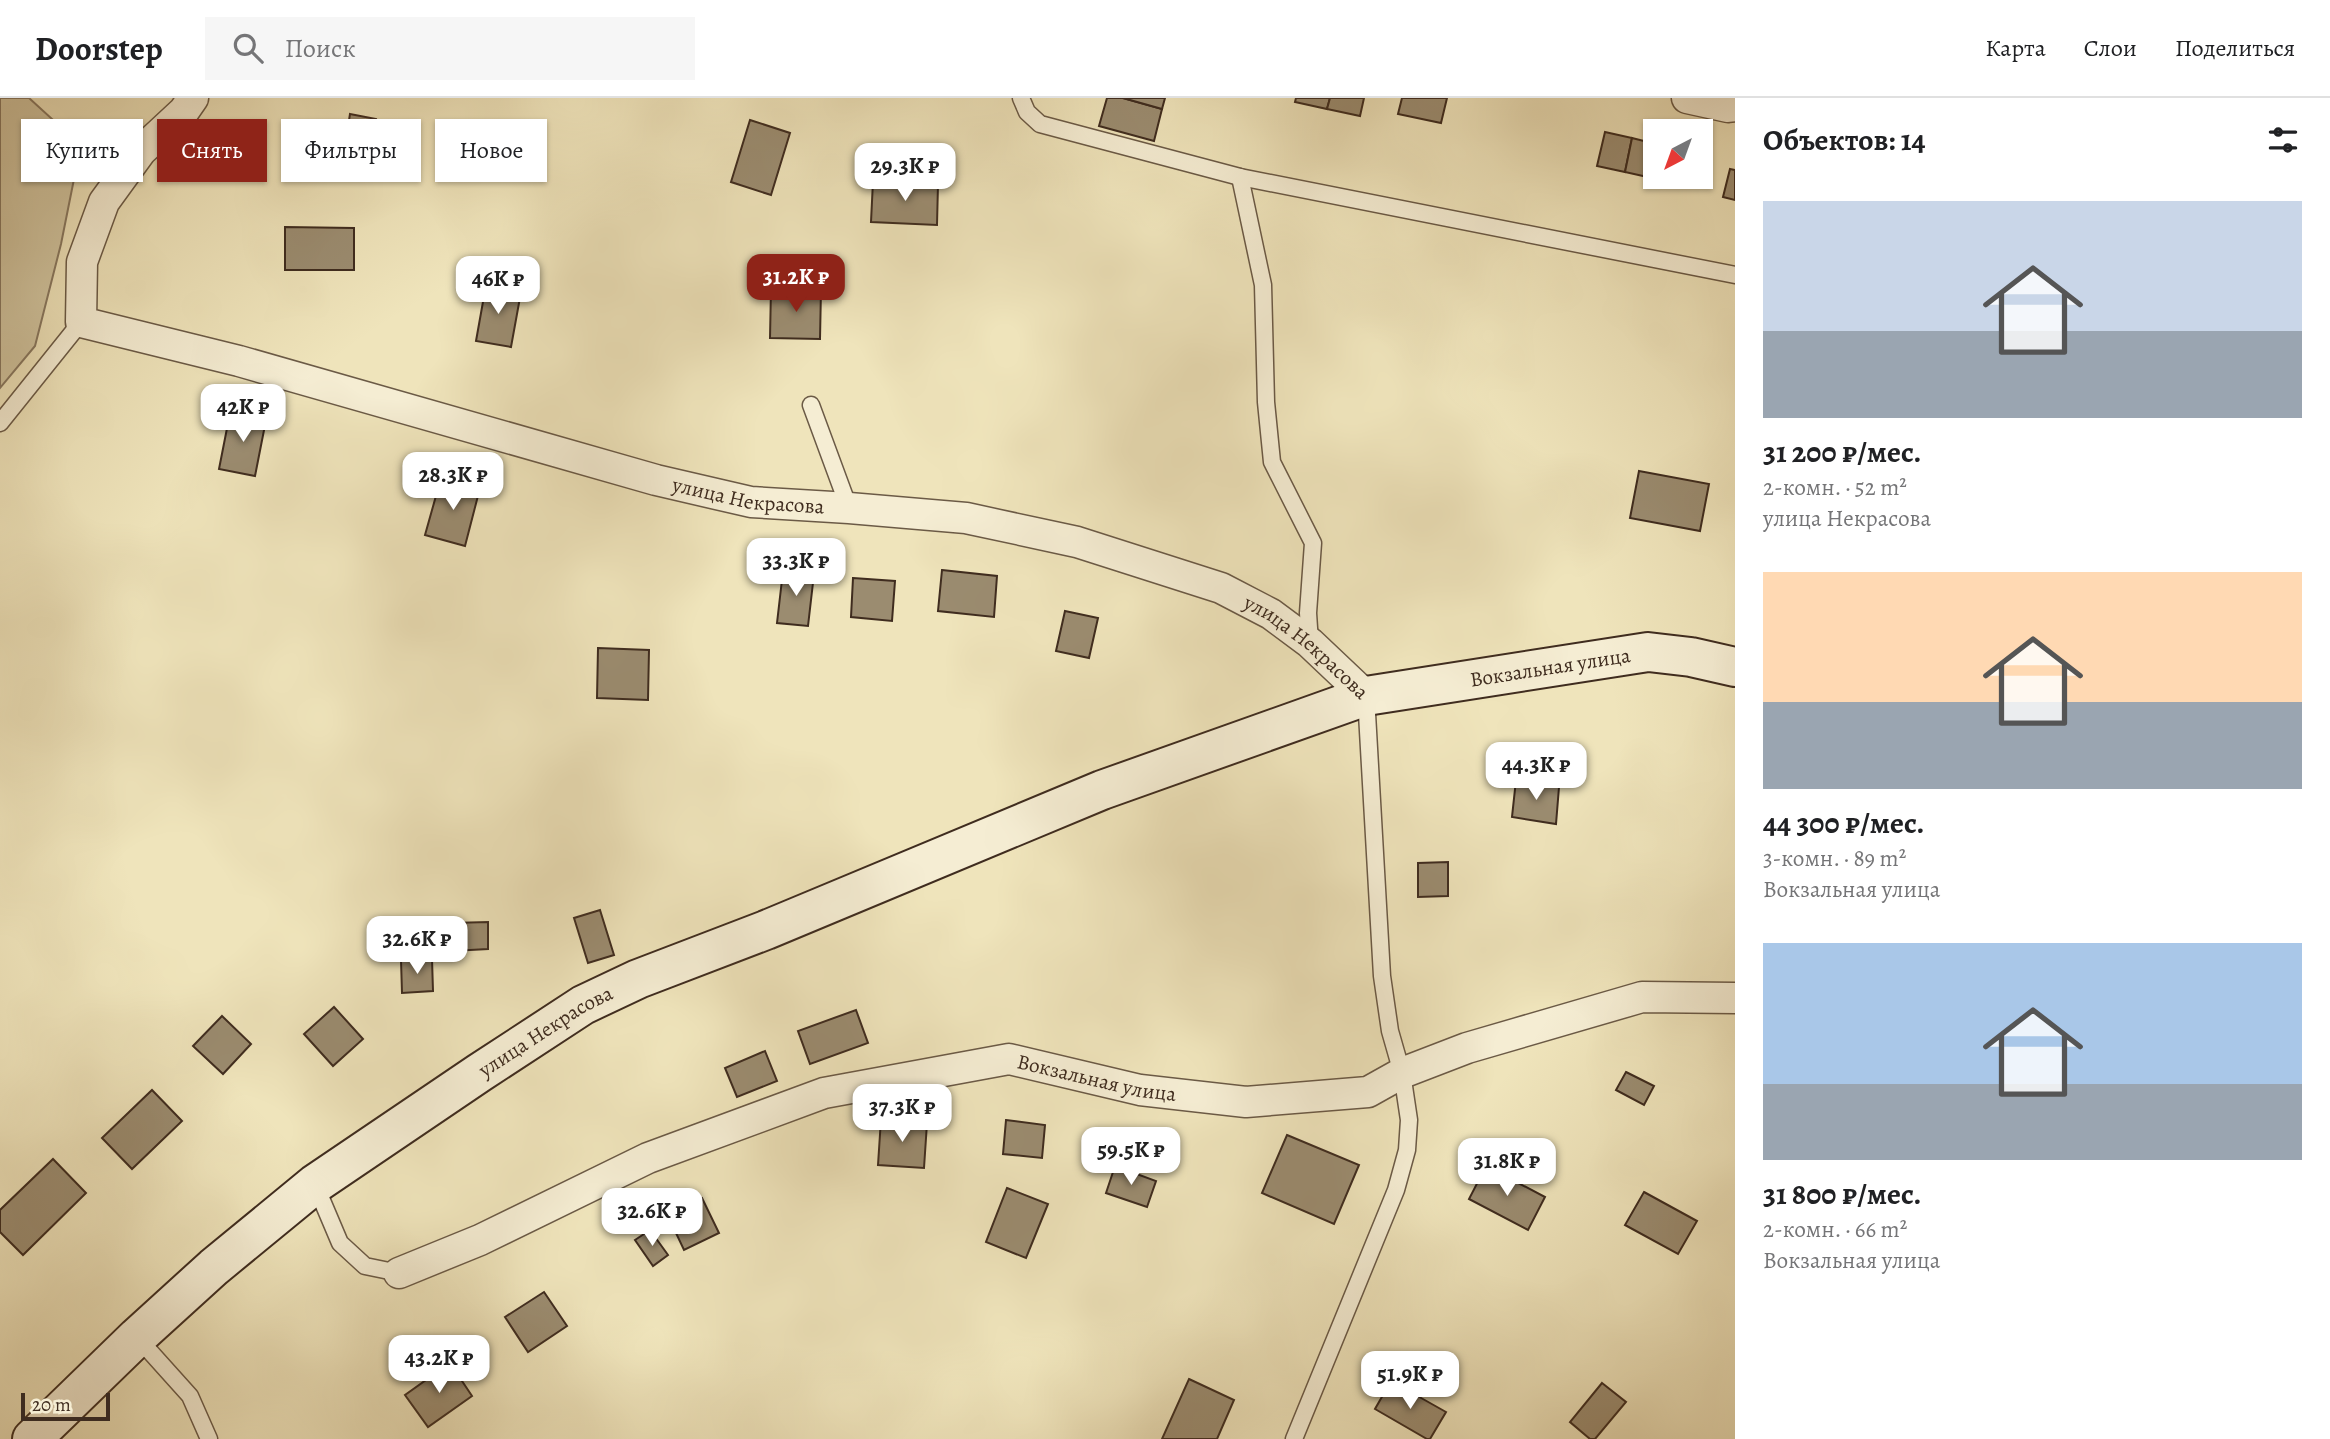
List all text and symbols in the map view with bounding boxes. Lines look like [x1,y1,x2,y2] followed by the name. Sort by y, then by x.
[205,17,695,80] search box
[35,26,163,71] text: Doorstep
[229,29,267,67] icon: search
[285,31,356,66] text: Поиск
[1985,32,2046,64] text: Карта
[2084,32,2137,64] text: Слои
[2175,32,2295,64] text: Поделиться
[21,119,143,182] chip: Купить
[157,119,267,182] chip: Снять
[281,119,421,182] chip: Фильтры
[435,119,547,182] chip: Новое
[1643,119,1713,189] north arrow
[1643,119,1713,189] map controls
[1763,120,1925,160] text: Объектов: 14
[2264,121,2302,159] icon: filters
[840,144,970,203] pin: 29.3K ₽
[871,150,939,181] text: 29.3K ₽
[1970,247,2096,373] icon: home
[731,254,861,314] pin: 31.2K ₽
[449,256,547,316] pin: 46K ₽
[763,261,829,292] text: 31.2K ₽
[472,263,524,294] text: 46K ₽
[194,384,292,444] pin: 42K ₽
[217,391,269,422] text: 42K ₽
[1763,432,1922,472] text: 31 200 ₽/мес.
[388,452,518,512] pin: 28.3K ₽
[418,459,488,490] text: 28.3K ₽
[669,470,825,520] street label: улица Некрасова
[1763,472,1907,503] text: 2-комн. · 52 m²
[1763,503,1931,534] text: улица Некрасова
[731,538,861,598] pin: 33.3K ₽
[763,545,829,576] text: 33.3K ₽
[1238,588,1375,706] street label: улица Некрасова
[1970,618,2096,744] icon: home
[1468,641,1633,694] street label: Вокзальная улица
[1471,742,1601,802] pin: 44.3K ₽
[1502,749,1570,780] text: 44.3K ₽
[1763,803,1925,843] text: 44 300 ₽/мес.
[1763,843,1906,874] text: 3-комн. · 89 m²
[1763,874,1940,905] text: Вокзальная улица
[352,916,482,976] pin: 32.6K ₽
[383,923,451,954] text: 32.6K ₽
[472,979,618,1084] street label: улица Некрасова
[1970,989,2096,1115] icon: home
[1014,1047,1178,1108] street label: Вокзальная улица
[837,1084,967,1144] pin: 37.3K ₽
[869,1091,935,1122] text: 37.3K ₽
[1066,1128,1196,1187] pin: 59.5K ₽
[1097,1134,1165,1165] text: 59.5K ₽
[1442,1138,1572,1198] pin: 31.8K ₽
[1474,1145,1540,1176] text: 31.8K ₽
[1763,1174,1922,1214] text: 31 800 ₽/мес.
[587,1188,717,1248] pin: 32.6K ₽
[618,1195,686,1226] text: 32.6K ₽
[1763,1214,1907,1245] text: 2-комн. · 66 m²
[1763,1245,1940,1276] text: Вокзальная улица
[374,1336,504,1395] pin: 43.2K ₽
[405,1342,473,1373] text: 43.2K ₽
[1345,1352,1475,1411] pin: 51.9K ₽
[1377,1358,1443,1389] text: 51.9K ₽
[21,1390,110,1422] scale bar
[32,1392,71,1418] text: 20 m

